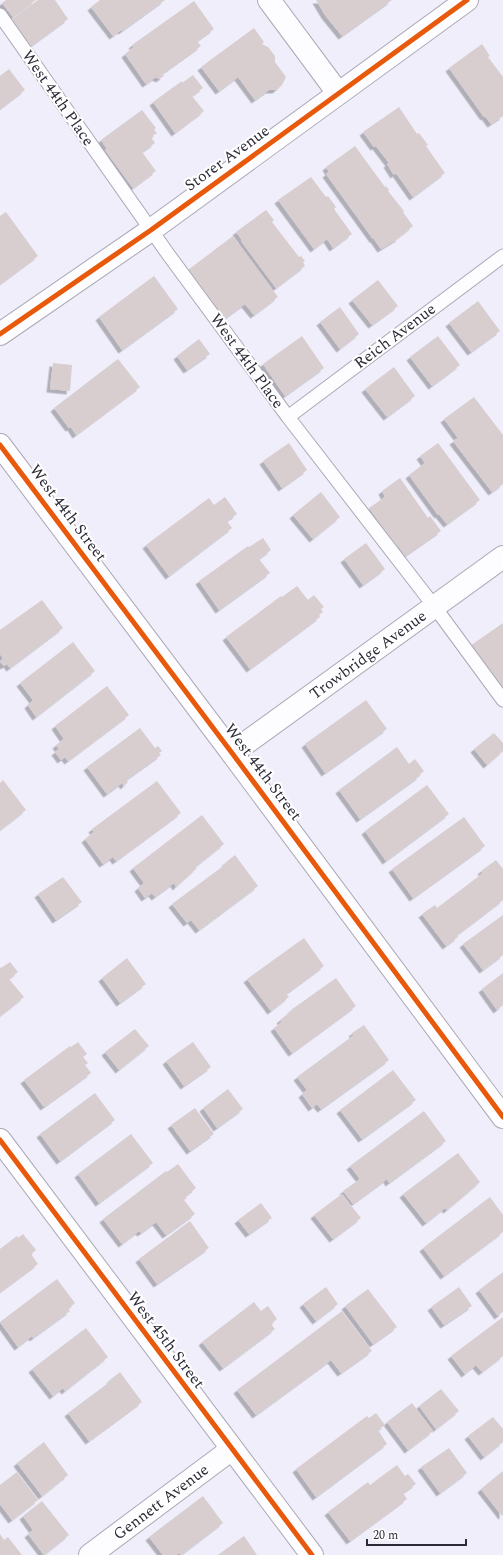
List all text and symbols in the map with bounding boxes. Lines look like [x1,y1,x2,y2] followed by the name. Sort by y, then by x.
[16,45,100,151] street label: West 44th Place
[179,119,275,197] street label: Storer Avenue
[349,297,441,375] street label: Reich Avenue
[204,308,290,414] street label: West 44th Place
[23,459,113,567] street label: West 44th Street
[304,604,432,706] street label: Trowbridge Avenue
[218,718,308,826] street label: West 44th Street
[121,1286,211,1394] street label: West 45th Street
[108,1458,214,1546] street label: Gennett Avenue
[367,1521,466,1547] scale bar
[373,1526,398,1545] text: 20 m

